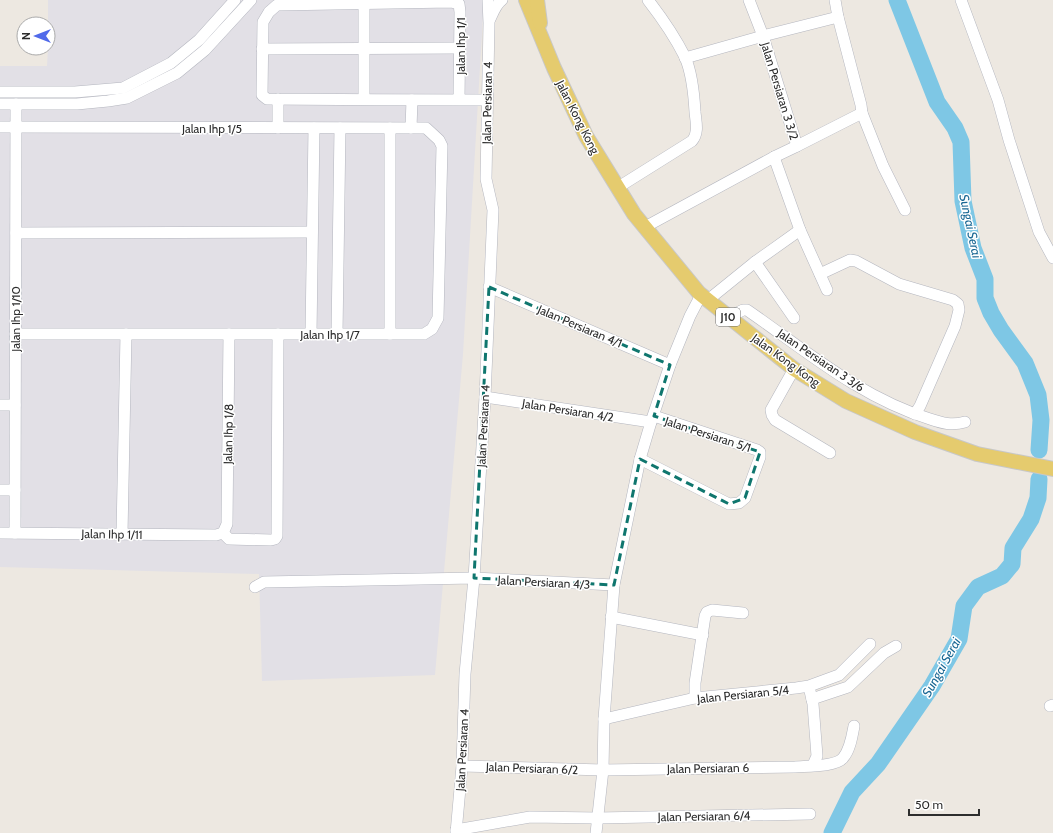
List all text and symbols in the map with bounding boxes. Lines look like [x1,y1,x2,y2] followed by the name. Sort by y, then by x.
[16,16,56,56] north arrow
[453,17,468,76] street label: Jalan Ihp 1/1
[19,32,33,40] text: N
[758,39,802,142] street label: Jalan Persiaran 3 3/2
[479,62,495,145] street label: Jalan Persiaran 4
[553,77,603,157] street label: Jalan Kong Kong
[181,121,242,136] street label: Jalan Ihp 1/5
[956,192,986,260] water label: Sungai Serai
[8,286,23,353] street label: Jalan Ihp 1/10
[535,301,624,351] street label: Jalan Persiaran 4/1
[716,308,740,326] road number: J10
[774,325,867,395] street label: Jalan Persiaran 3 3/6
[299,327,360,342] street label: Jalan Ihp 1/7
[748,330,824,390] street label: Jalan Kong Kong
[473,384,493,469] street label: Jalan Persiaran 4
[520,395,615,425] street label: Jalan Persiaran 4/2
[220,404,236,465] street label: Jalan Ihp 1/8
[662,413,753,455] street label: Jalan Persiaran 5/1
[80,526,143,542] street label: Jalan Ihp 1/11
[496,572,591,592] street label: Jalan Persiaran 4/3
[918,634,964,699] water label: Sungai Serai
[695,682,790,706] street label: Jalan Persiaran 5/4
[452,708,472,793] street label: Jalan Persiaran 4
[485,759,578,777] street label: Jalan Persiaran 6/2
[666,760,749,776] street label: Jalan Persiaran 6
[909,791,979,817] scale bar
[915,797,943,812] text: 50 m
[657,808,751,824] street label: Jalan Persiaran 6/4

